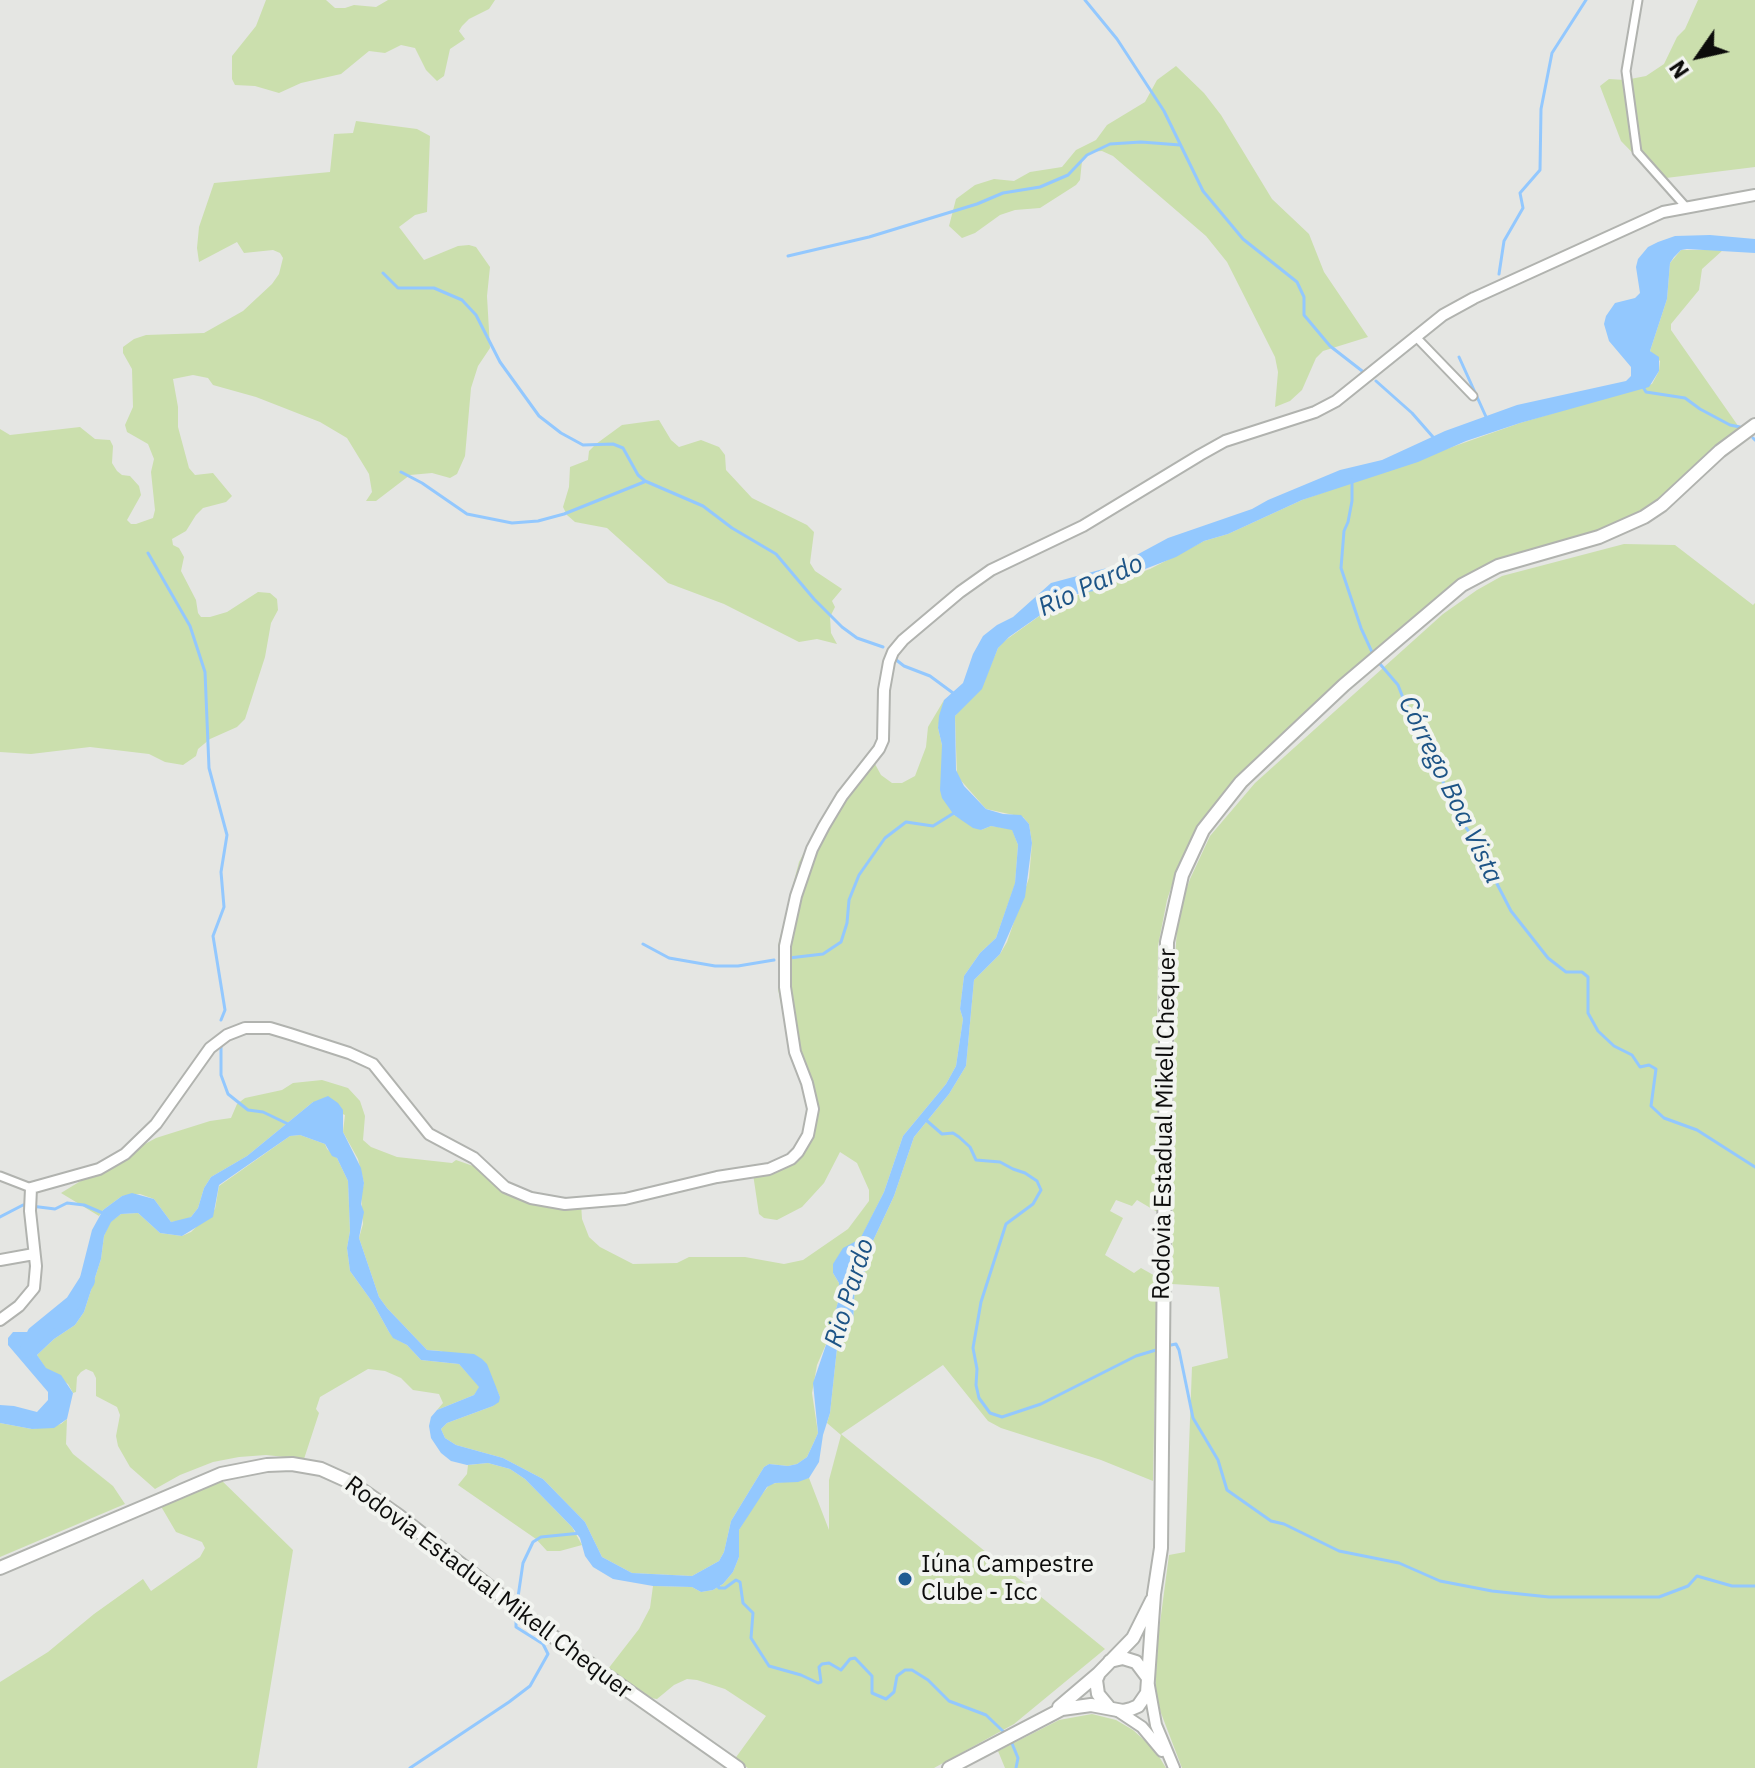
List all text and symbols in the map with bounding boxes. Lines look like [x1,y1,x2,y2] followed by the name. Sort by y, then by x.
[1659,16,1739,96] north arrow
[1662,55,1695,84] text: N
[1034,548,1148,624] water label: Rio Pardo
[1391,691,1509,889] water label: Córrego Boa Vista
[1148,948,1182,1300] street label: Rodovia Estadual Mikell Chequer
[819,1235,881,1351] water label: Rio Pardo
[339,1471,637,1705] street label: Rodovia Estadual Mikell Chequer
[921,1551,1094,1607] place label: Iúna Campestre Clube - Icc
[896,1570,914,1588] marker: Iúna Campestre Clube - Icc

